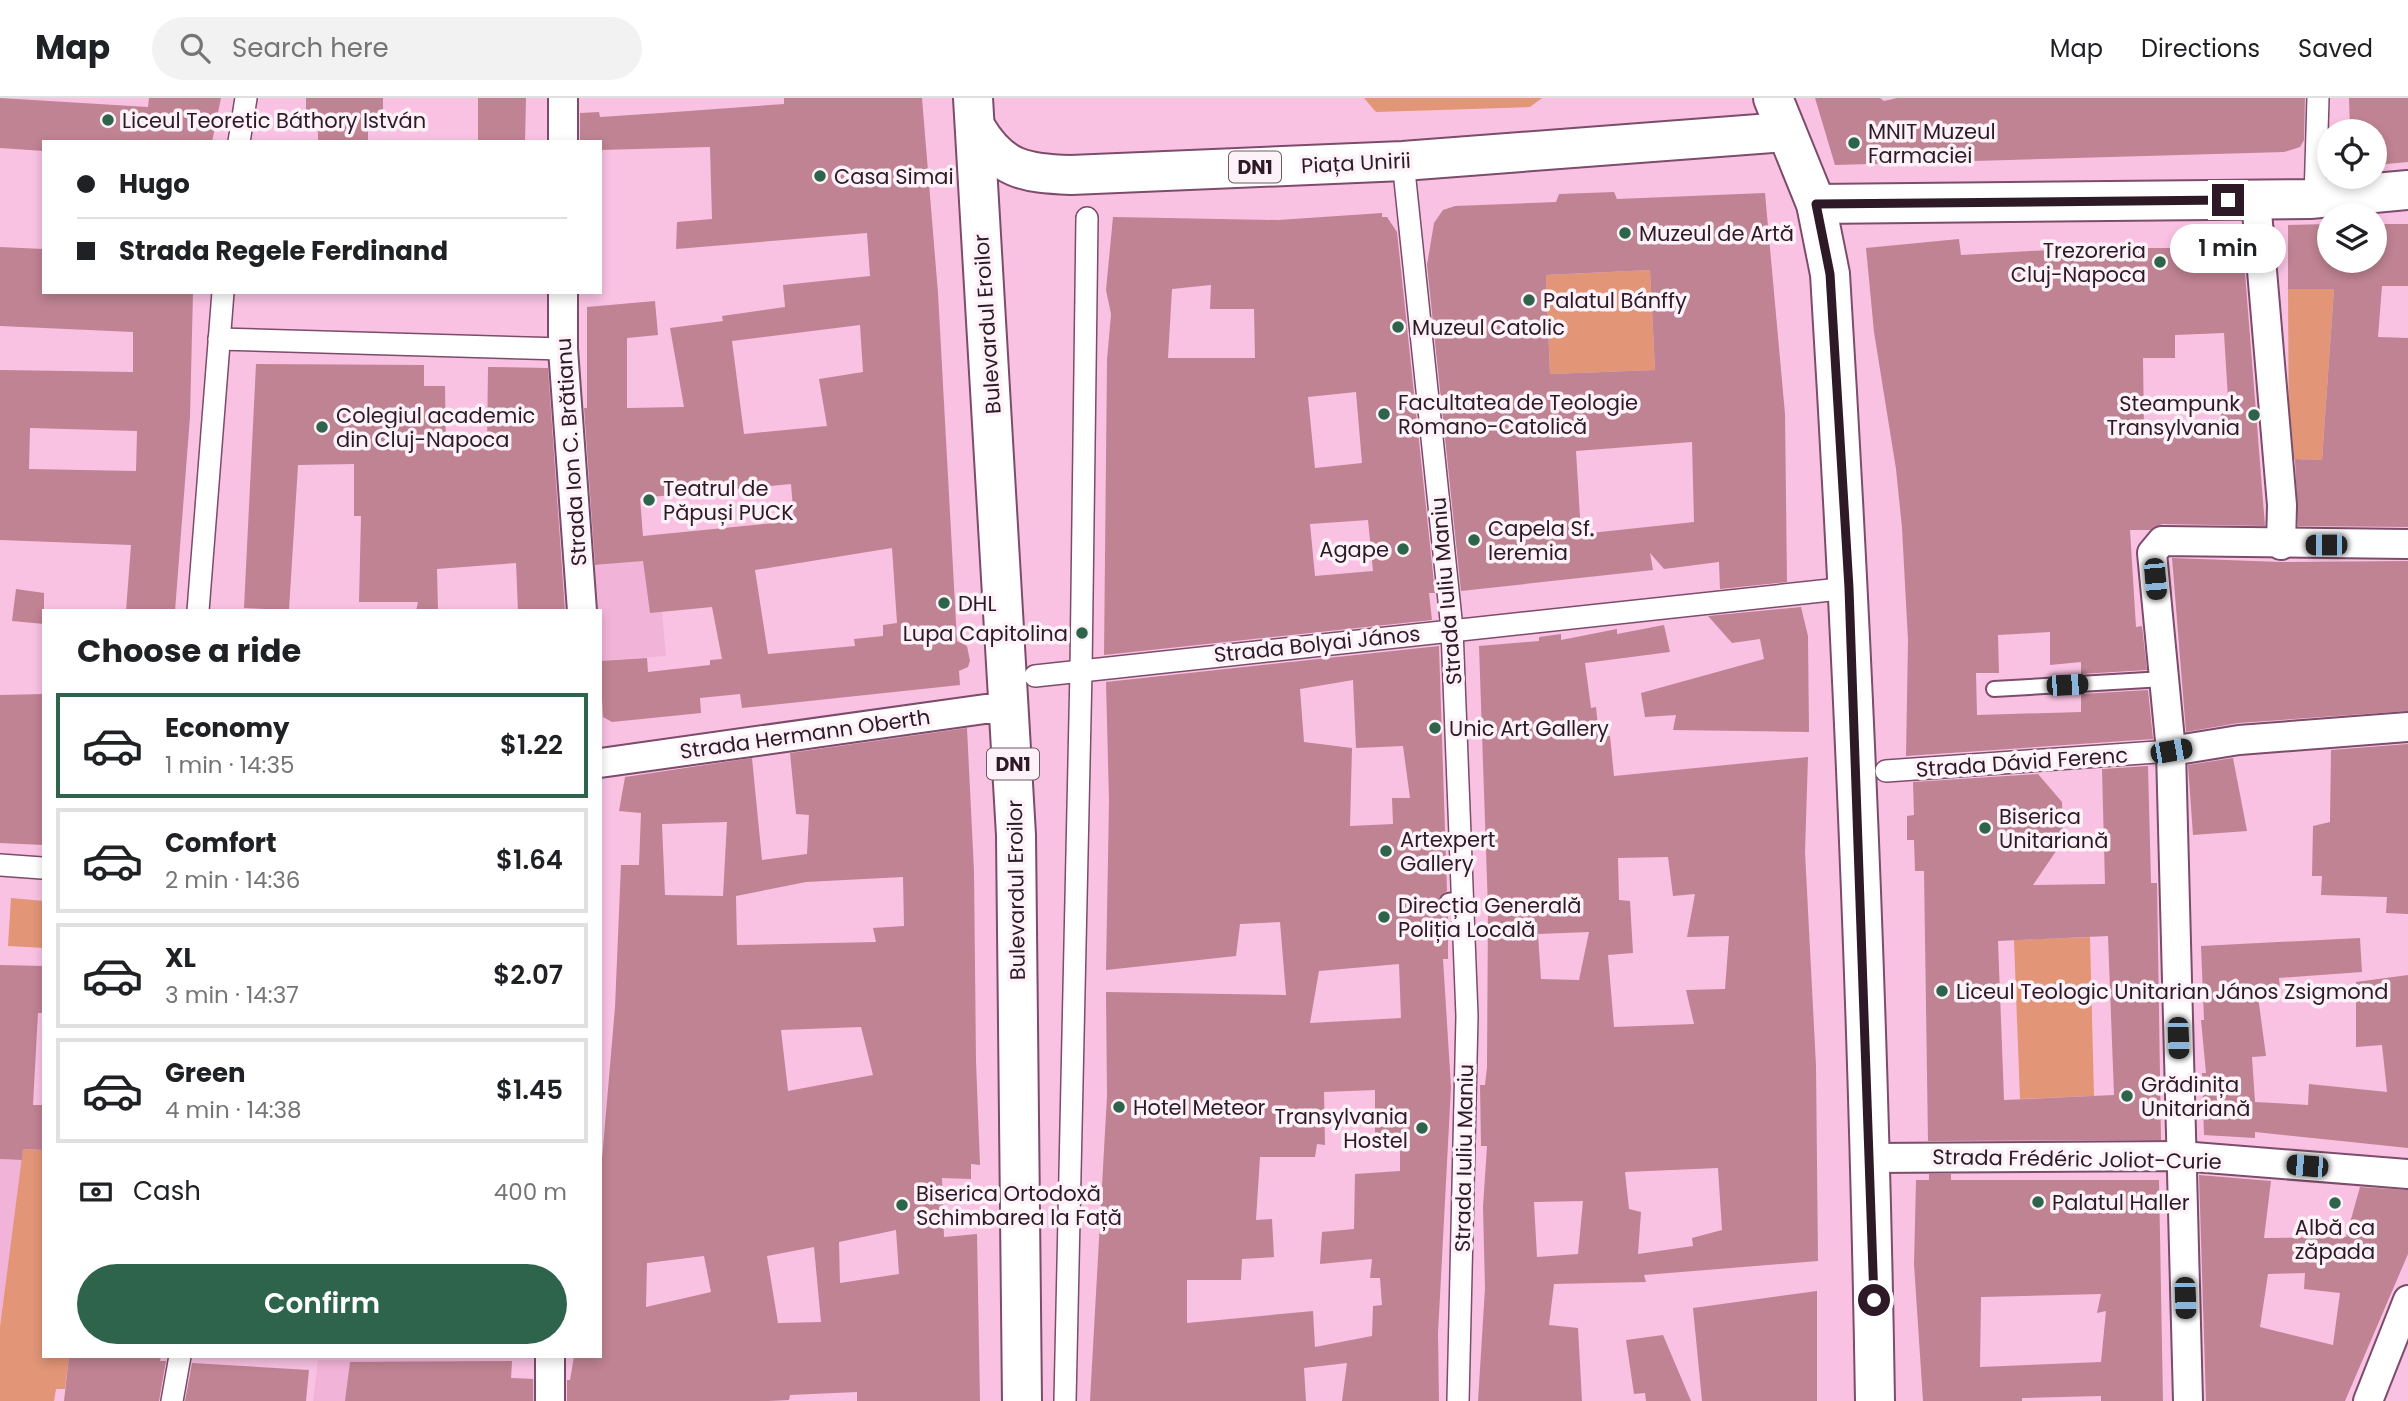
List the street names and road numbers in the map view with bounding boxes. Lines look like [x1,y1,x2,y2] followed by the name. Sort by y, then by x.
[1300,146,1412,180] street label: Piața Unirii
[1229,152,1281,183] road number: DN1
[966,233,1008,415] street label: Bulevardul Eroilor
[549,337,593,567] street label: Strada Ion C. Brătianu
[1423,496,1469,686] street label: Strada Iuliu Maniu
[1212,619,1422,669] street label: Strada Bolyai János
[678,702,932,766] street label: Strada Hermann Oberth
[1915,740,2129,784] street label: Strada Dávid Ferenc
[987,748,1039,779] road number: DN1
[1000,799,1032,980] street label: Bulevardul Eroilor
[1448,1064,1480,1252] street label: Strada Iuliu Maniu
[1932,1142,2222,1176] street label: Strada Frédéric Joliot-Curie

